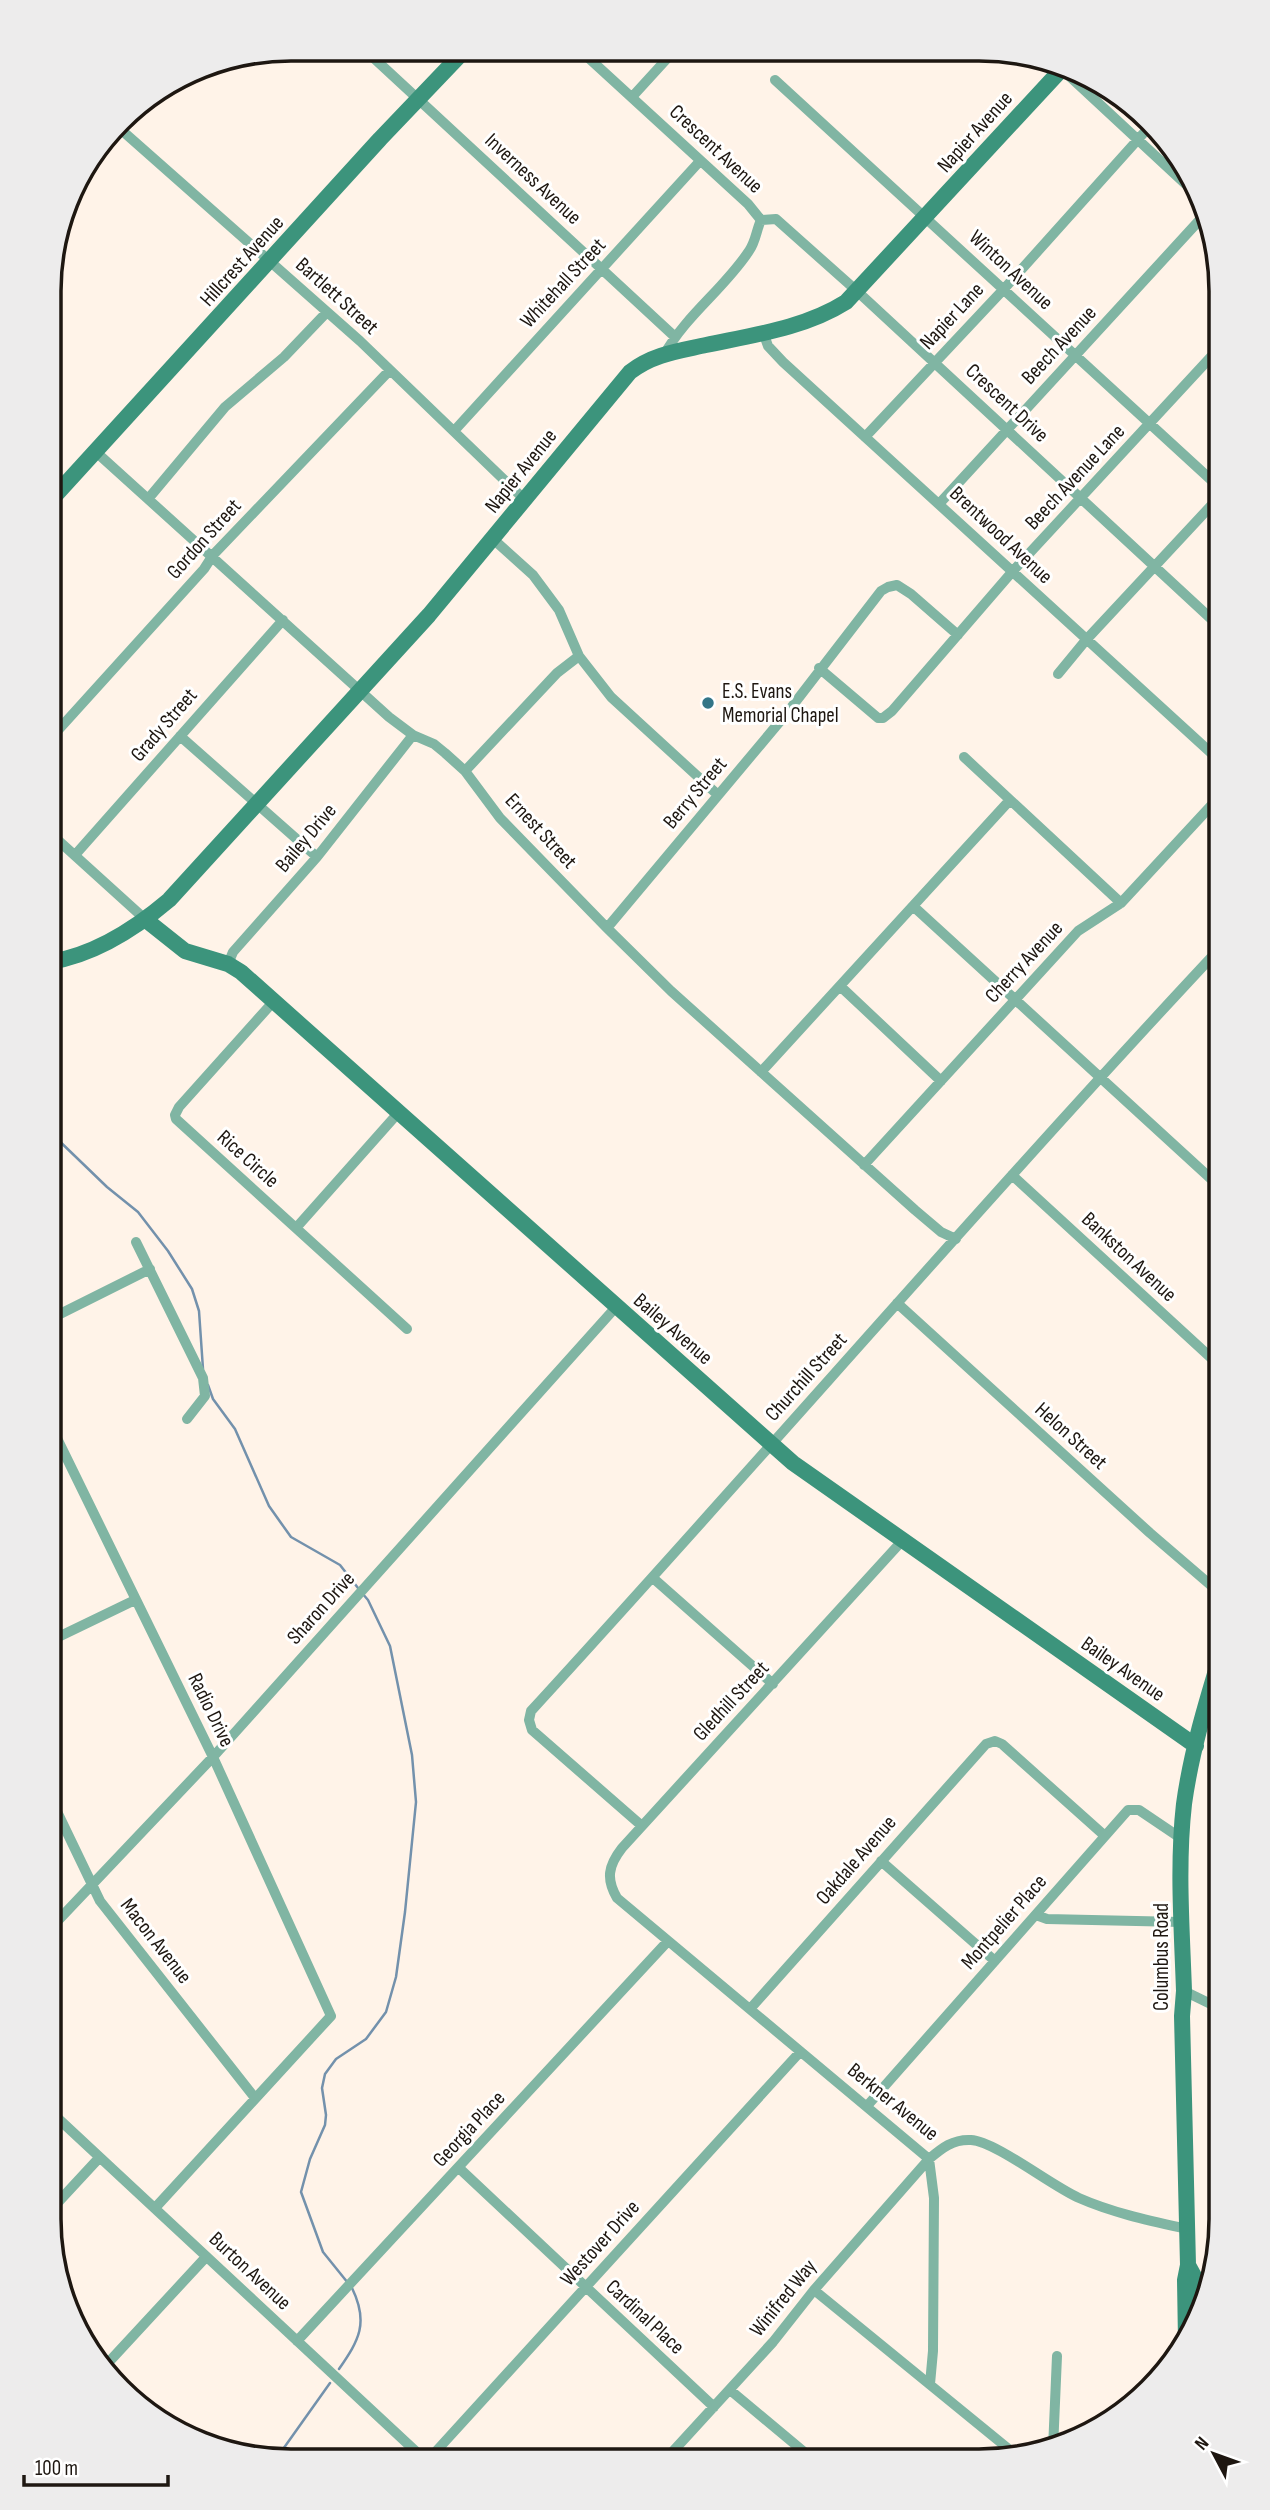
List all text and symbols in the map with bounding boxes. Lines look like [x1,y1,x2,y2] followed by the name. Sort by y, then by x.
[932,86,1018,178] street label: Napier Avenue
[664,99,768,199] street label: Crescent Avenue
[480,128,586,230] street label: Inverness Avenue
[195,210,289,312] street label: Hillcrest Avenue
[964,225,1058,315] street label: Winton Avenue
[515,233,611,333] street label: Whitehall Street
[290,252,384,340] street label: Bartlett Street
[915,277,989,355] street label: Napier Lane
[1016,301,1102,389] street label: Beech Avenue
[960,358,1054,448] street label: Crescent Drive
[1020,419,1130,535] street label: Beech Avenue Lane
[480,424,562,518] street label: Napier Avenue
[944,481,1058,589] street label: Brentwood Avenue
[162,494,246,584] street label: Gordon Street
[722,679,839,728] place label: E.S. Evans Memorial Chapel
[125,683,203,767] street label: Grady Street
[700,695,716,711] marker: E.S. Evans Memorial Chapel
[658,752,732,834] street label: Berry Street
[500,788,582,874] street label: Ernest Street
[270,799,342,877] street label: Bailey Drive
[980,916,1068,1008] street label: Cherry Avenue
[212,1125,284,1193] street label: Rice Circle
[1076,1207,1182,1307] street label: Bankston Avenue
[628,1288,718,1370] street label: Bailey Avenue
[760,1328,852,1426] street label: Churchill Street
[1030,1397,1112,1475] street label: Helon Street
[282,1566,360,1650] street label: Sharon Drive
[1076,1631,1170,1707] street label: Bailey Avenue
[688,1656,774,1746] street label: Gledhill Street
[182,1669,240,1751] street label: Radio Drive
[811,1810,901,1910] street label: Oakdale Avenue
[956,1869,1052,1975] street label: Montpelier Place
[115,1893,197,1989] street label: Macon Avenue
[1149,1903,1174,2011] street label: Columbus Road
[842,2058,944,2146] street label: Berkner Avenue
[428,2086,510,2172] street label: Georgia Place
[555,2195,645,2291] street label: Westover Drive
[204,2227,296,2315] street label: Burton Avenue
[744,2254,822,2342] street label: Winifred Way
[601,2274,689,2360] street label: Cardinal Place
[1179,2419,1249,2489] north arrow
[1190,2432,1214,2455] text: N
[24,2444,168,2488] scale bar
[35,2456,78,2481] text: 100 m

